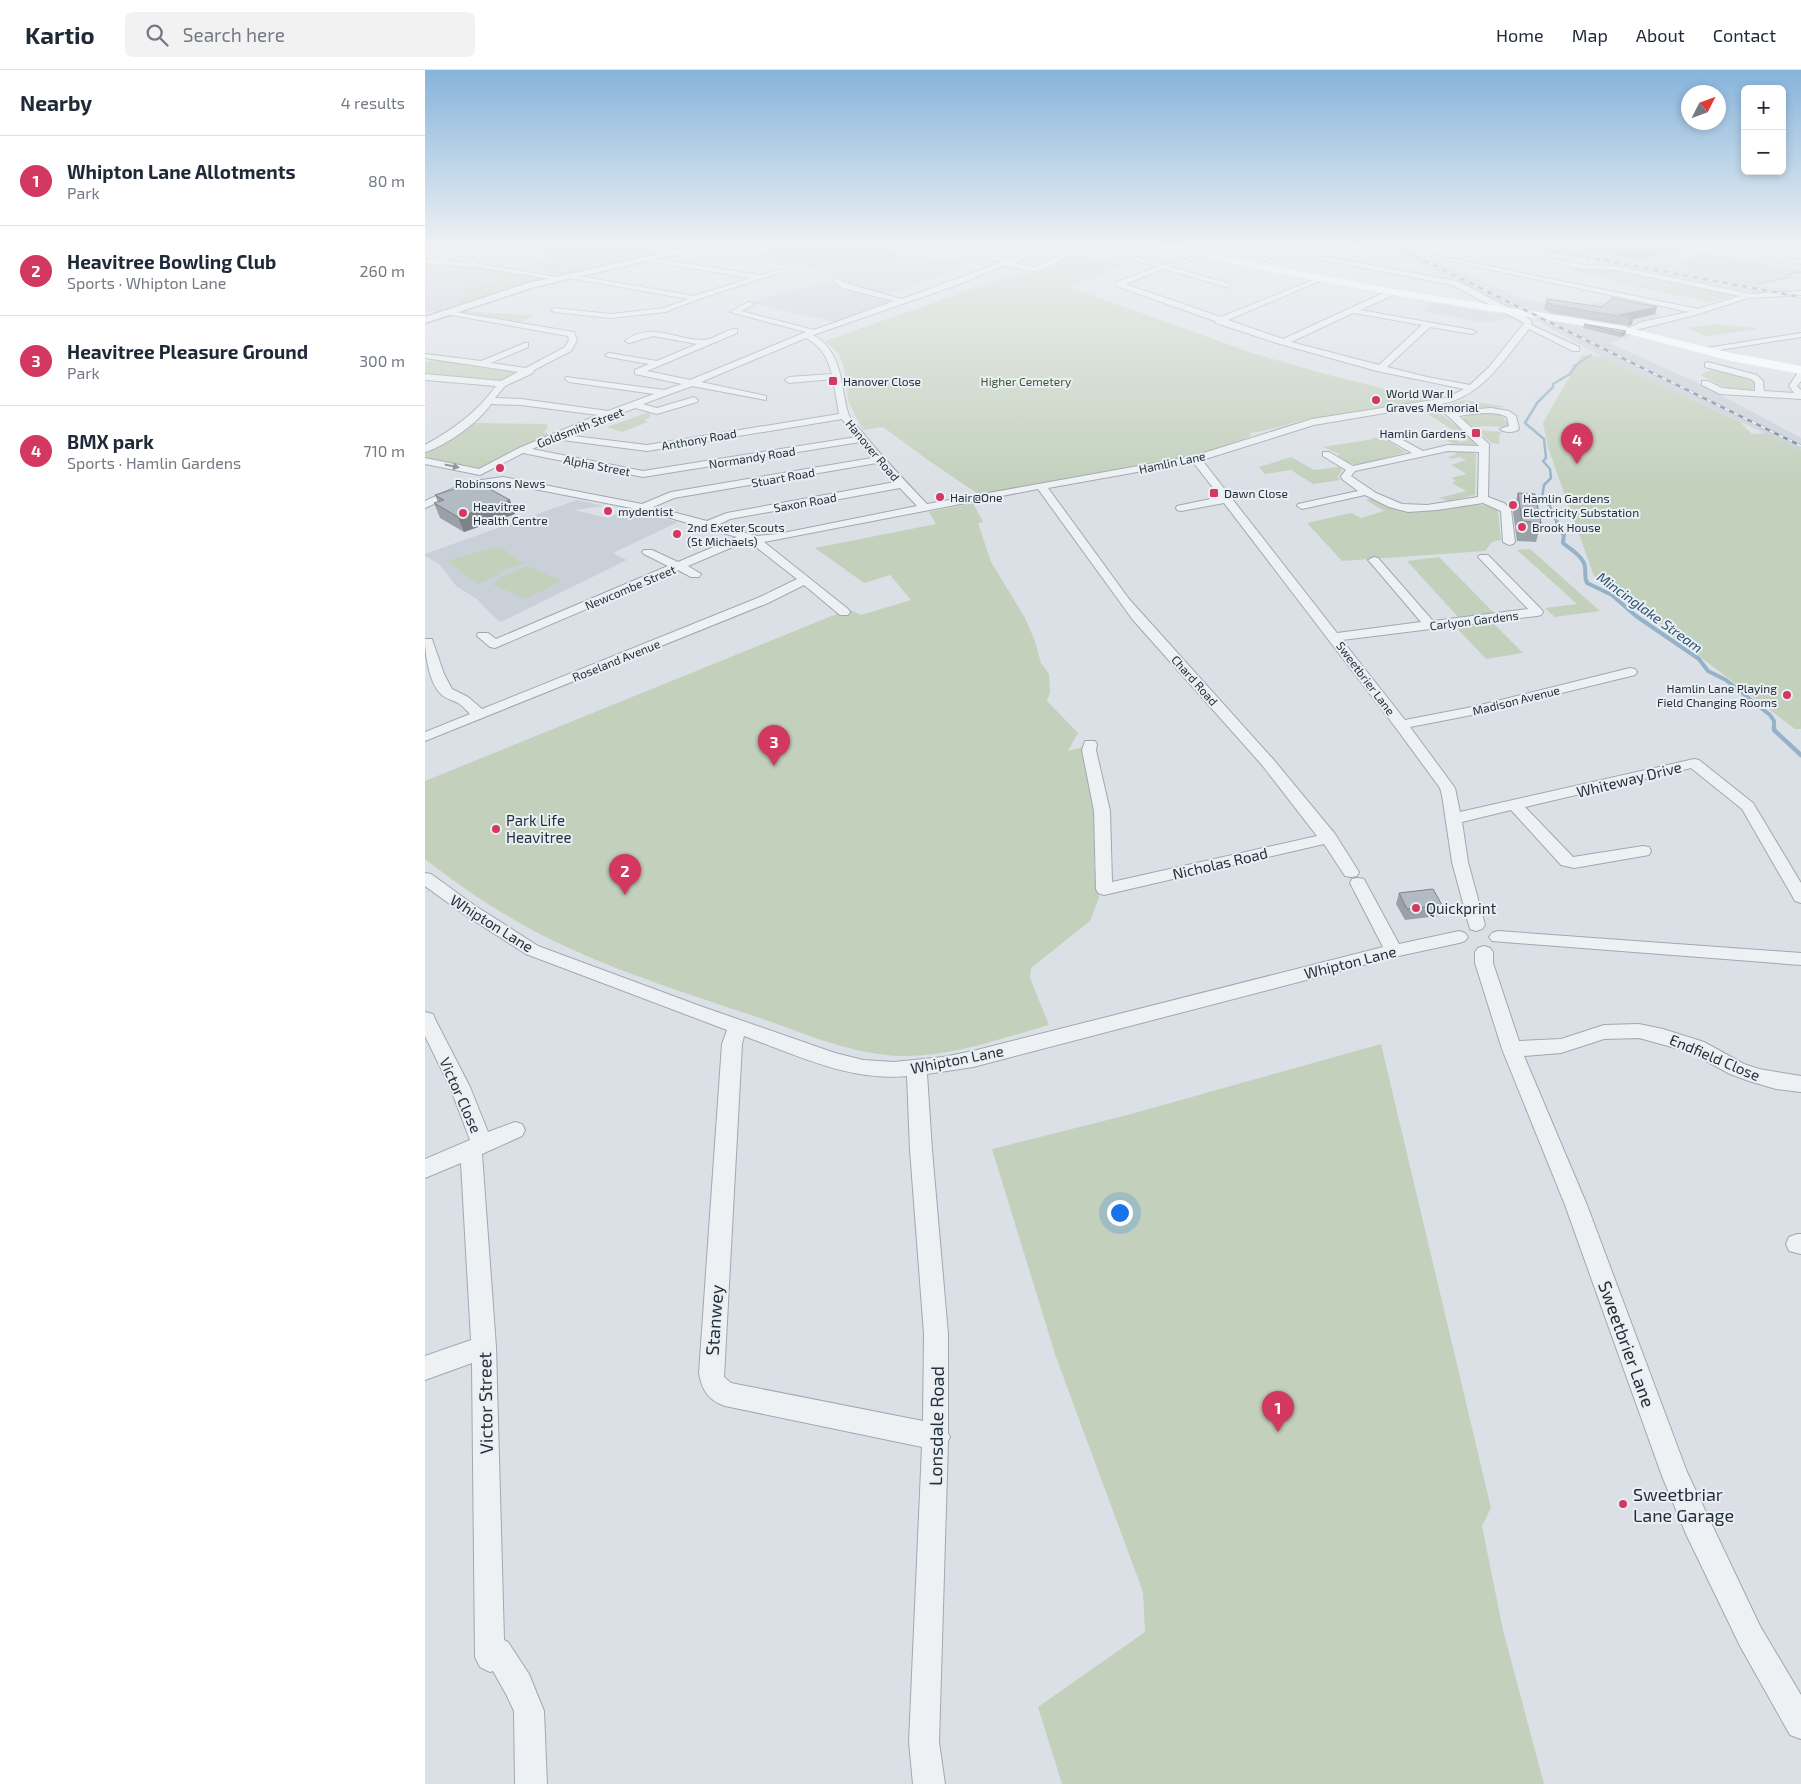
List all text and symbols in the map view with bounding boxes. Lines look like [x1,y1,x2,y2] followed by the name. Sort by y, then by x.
[125,12,475,57] search box
[25,20,95,49] text: Kartio
[143,21,171,49] icon: search
[183,23,285,46] text: Search here
[1496,24,1544,46] text: Home
[1572,24,1608,46] text: Map
[1636,24,1685,46] text: About
[1713,24,1776,46] text: Contact
[1681,85,1726,130] north arrow
[1741,85,1786,175] map controls
[1741,85,1786,130] button: +
[20,90,92,115] text: Nearby
[341,93,405,112] text: 4 results
[1741,130,1786,175] button: −
[67,160,296,183] text: Whipton Lane Allotments
[33,171,39,190] text: 1
[368,171,405,190] text: 80 m
[67,183,100,202] text: Park
[67,250,276,273] text: Heavitree Bowling Club
[31,261,41,280] text: 2
[360,261,405,280] text: 260 m
[67,273,226,292] text: Sports · Whipton Lane
[67,340,308,363] text: Heavitree Pleasure Ground
[31,351,41,370] text: 3
[359,351,405,370] text: 300 m
[67,363,100,382] text: Park
[843,374,921,388] place label: Hanover Close
[981,374,1072,388] park label: Higher Cemetery
[827,375,839,387] marker: Hanover Close
[1386,386,1479,414] place label: World War II Graves Memorial
[1370,394,1382,406] marker: World War II Graves Memorial
[535,404,626,450] street label: Goldsmith Street
[843,416,903,484] street label: Hanover Road
[1561,423,1593,464] pin: 4
[660,425,738,453] street label: Anthony Road
[1379,426,1466,440] place label: Hamlin Gardens
[1470,427,1482,439] marker: Hamlin Gardens
[67,430,154,453] text: BMX park
[31,441,41,460] text: 4
[363,441,405,460] text: 710 m
[708,443,796,471] street label: Normandy Road
[1138,448,1206,476] street label: Hamlin Lane
[562,452,632,478] street label: Alpha Street
[67,453,241,472] text: Sports · Hamlin Gardens
[494,462,506,474] marker: Robinsons News
[445,463,461,471] one-way arrow
[750,465,816,489] street label: Stuart Road
[455,476,545,490] place label: Robinsons News
[1224,486,1288,500] place label: Dawn Close
[1208,487,1220,499] marker: Dawn Close
[772,490,838,514] street label: Saxon Road
[950,490,1002,504] place label: Hair@One
[934,491,946,503] marker: Hair@One
[1523,491,1639,519] place label: Hamlin Gardens Electricity Substation
[473,499,548,527] place label: Heavitree Health Centre
[1507,499,1519,511] marker: Hamlin Gardens Electricity Substation
[618,504,674,518] place label: mydentist
[602,505,614,517] marker: mydentist
[457,507,469,519] marker: Heavitree Health Centre
[687,520,785,548] place label: 2nd Exeter Scouts (St Michaels)
[1532,520,1601,534] place label: Brook House
[1516,521,1528,533] marker: Brook House
[671,528,683,540] marker: 2nd Exeter Scouts (St Michaels)
[583,561,678,612] street label: Newcombe Street
[1594,568,1706,656] water label: Mincinglake Stream
[1429,608,1519,632] street label: Carlyon Gardens
[570,636,662,684] street label: Roseland Avenue
[1334,638,1398,718] street label: Sweetbrier Lane
[1169,652,1221,708] street label: Chard Road
[1657,681,1777,709] place label: Hamlin Lane Playing Field Changing Rooms
[1471,682,1561,718] street label: Madison Avenue
[1781,689,1793,701] marker: Hamlin Lane Playing Field Changing Rooms
[758,725,790,766] pin: 3
[1575,757,1683,801] street label: Whiteway Drive
[506,811,572,846] place label: Park Life Heavitree
[490,823,502,835] marker: Park Life Heavitree
[1171,843,1269,883] street label: Nicholas Road
[609,854,641,895] pin: 2
[447,890,537,956] street label: Whipton Lane
[1426,899,1496,918] place label: Quickprint
[1410,902,1422,914] marker: Quickprint
[1302,942,1398,982] street label: Whipton Lane
[1667,1030,1763,1084] street label: Endfield Close
[909,1041,1005,1077] street label: Whipton Lane
[436,1054,486,1136] street label: Victor Close
[1107,1200,1133,1226] your location
[1594,1278,1660,1410] street label: Sweetbrier Lane
[701,1283,727,1356] street label: Stanwey
[473,1352,497,1454] street label: Victor Street
[924,1366,948,1486] street label: Lonsdale Road
[1262,1391,1294,1432] pin: 1
[1633,1483,1734,1526] place label: Sweetbriar Lane Garage
[1617,1498,1629,1510] marker: Sweetbriar Lane Garage

